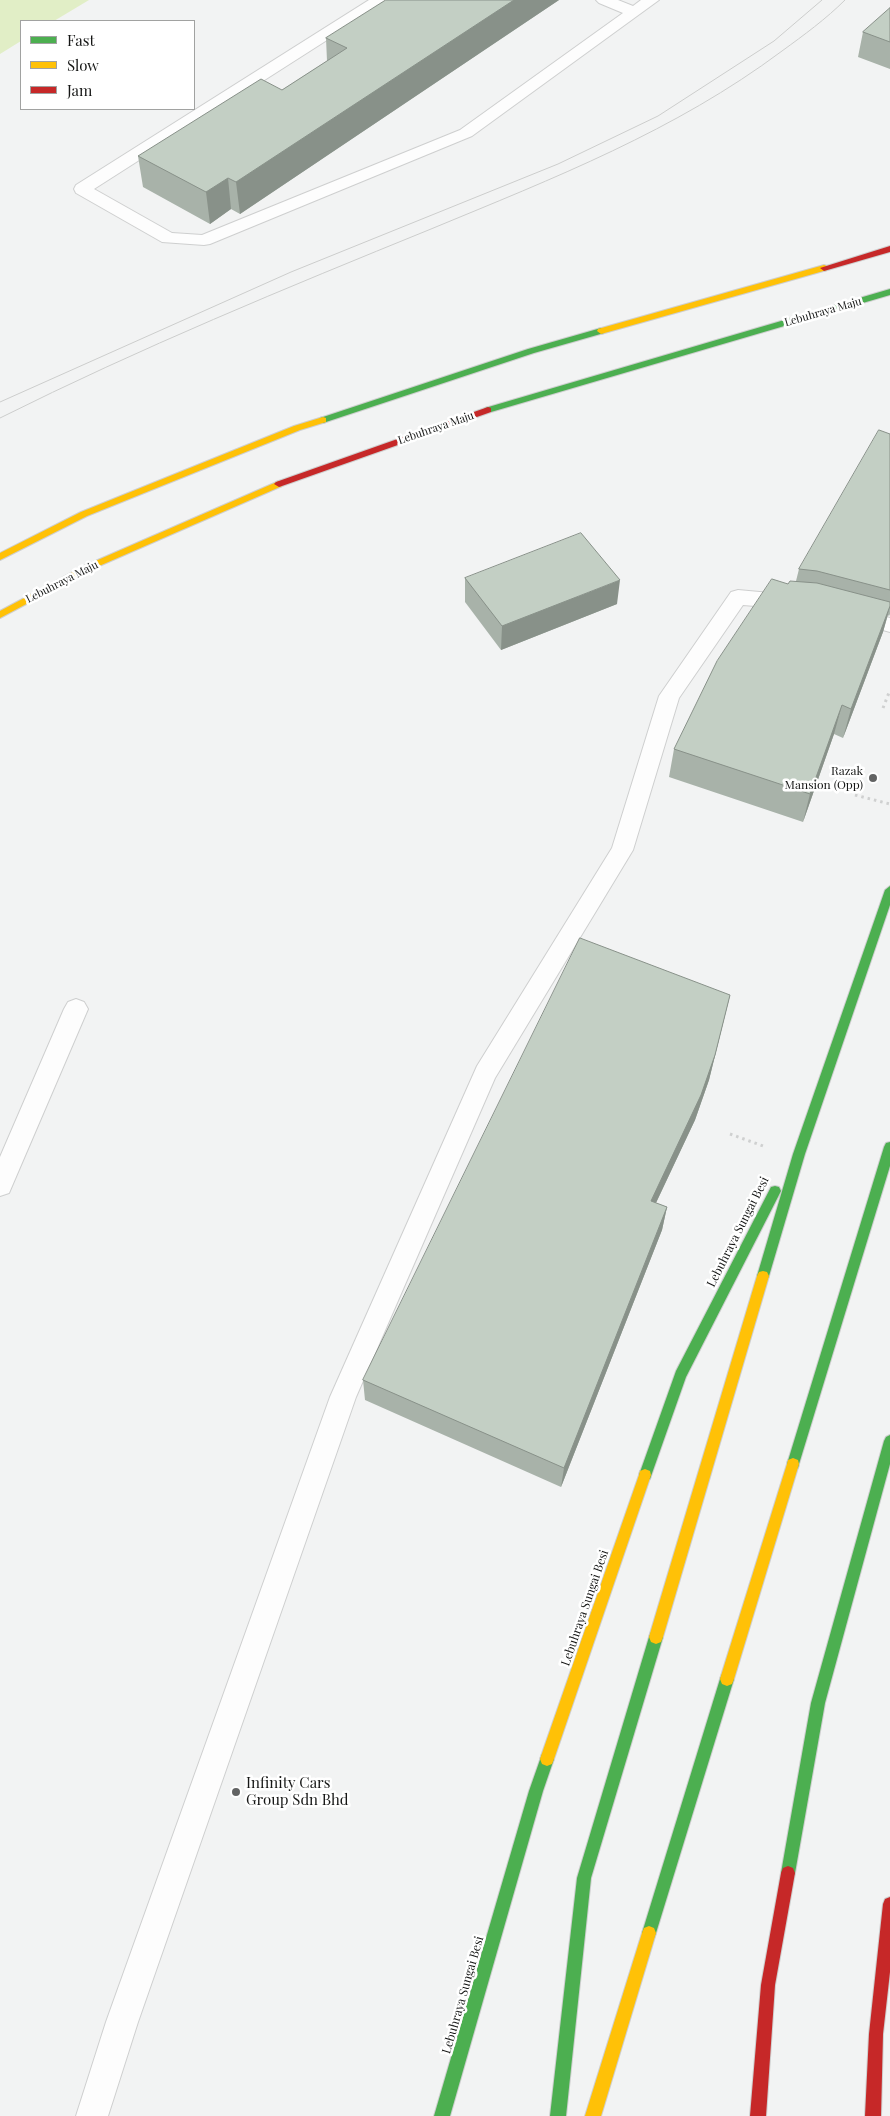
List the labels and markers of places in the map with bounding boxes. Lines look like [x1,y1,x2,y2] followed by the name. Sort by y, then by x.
[785,764,863,792] place label: Razak Mansion (Opp)
[867,772,879,784] marker: Razak Mansion (Opp)
[246,1774,349,1809] place label: Infinity Cars Group Sdn Bhd
[230,1786,242,1798] marker: Infinity Cars Group Sdn Bhd

